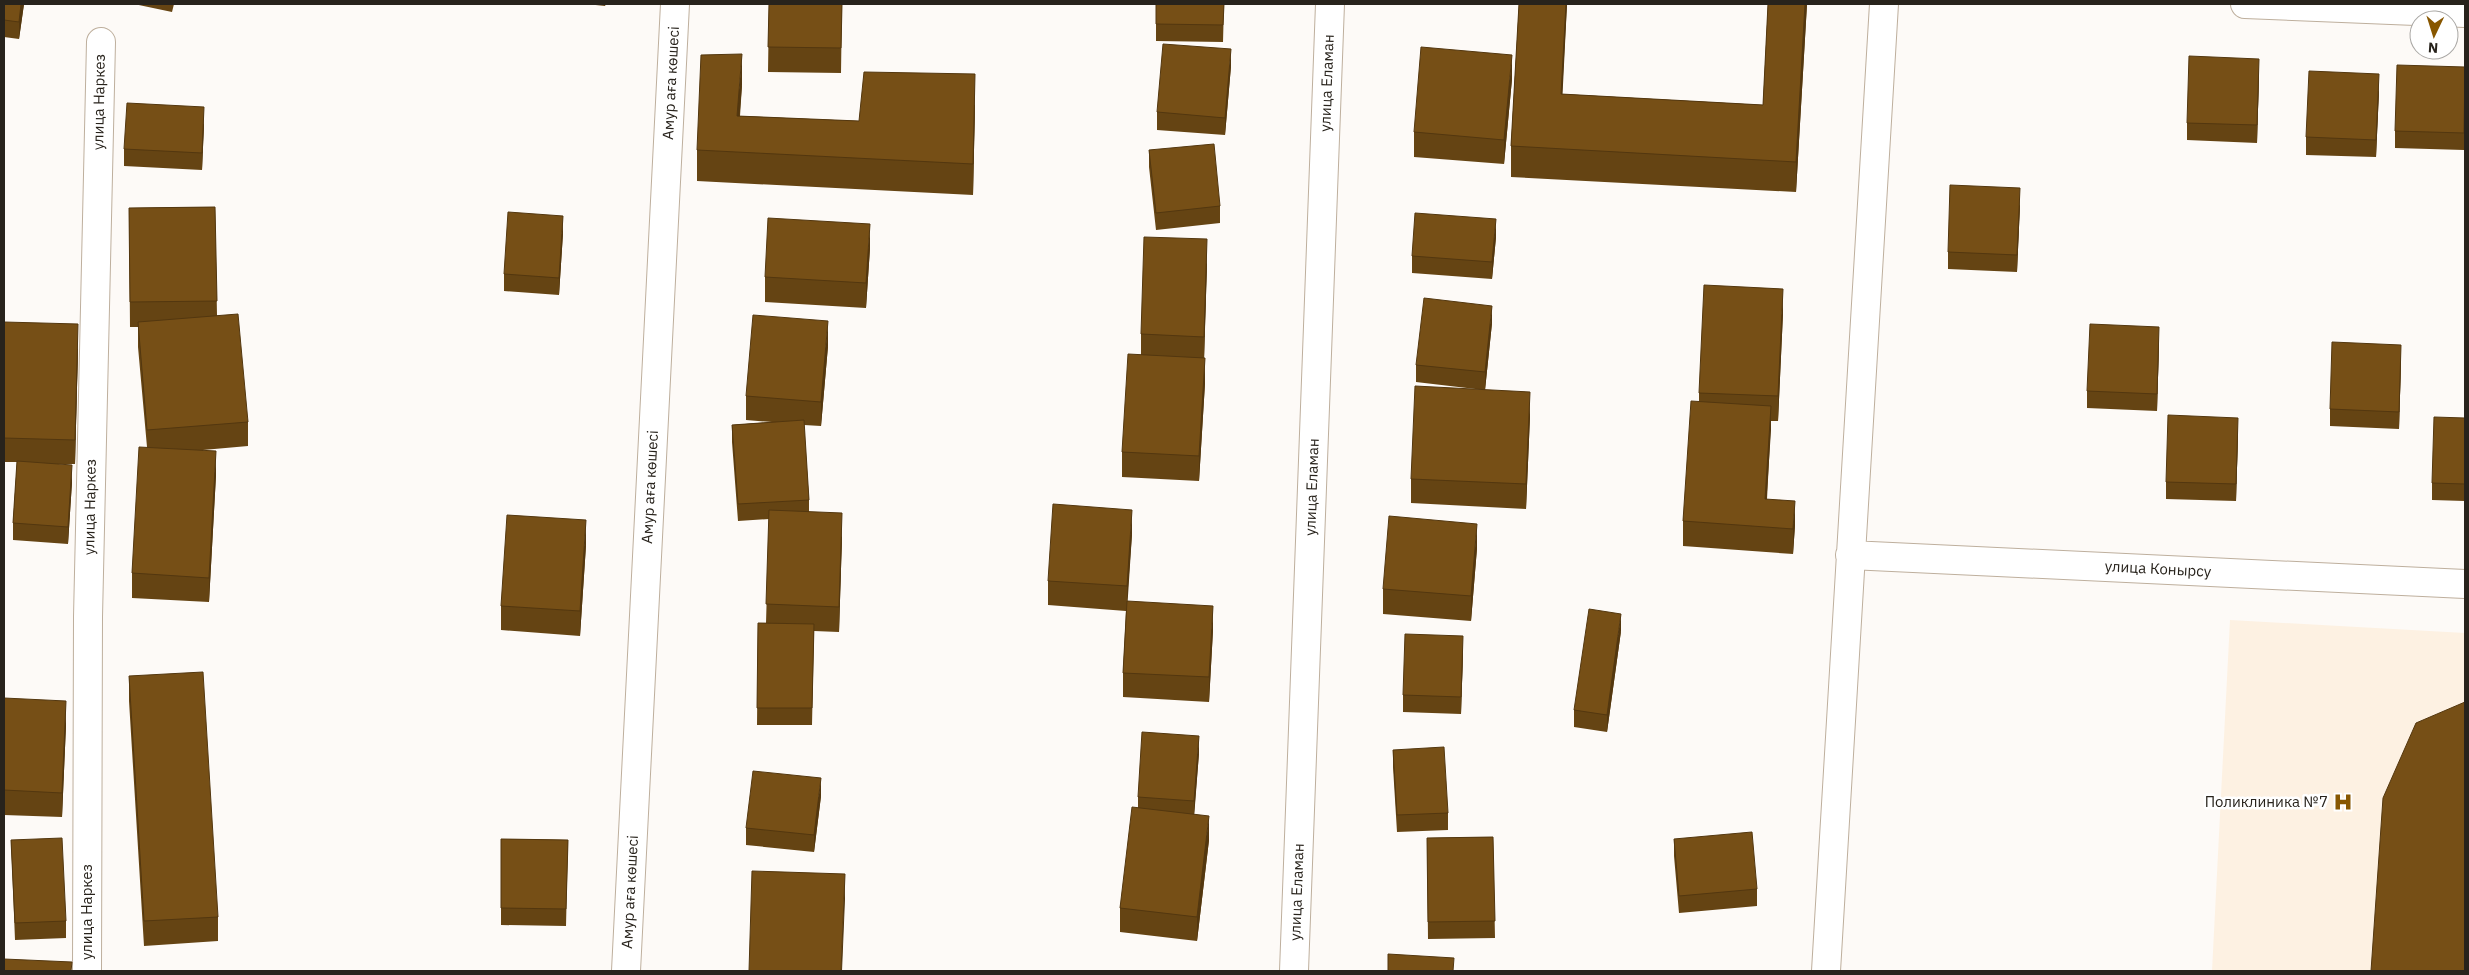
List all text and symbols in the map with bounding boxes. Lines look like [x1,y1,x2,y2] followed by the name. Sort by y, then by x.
[2409,10,2459,60] north arrow
[658,26,683,140] street label: Амур аға көшесі
[1315,34,1338,132] street label: улица Еламан
[2427,39,2439,57] text: N
[88,54,109,150] street label: улица Наркез
[637,430,662,544] street label: Амур аға көшесі
[1300,438,1323,536] street label: улица Еламан
[79,459,100,555] street label: улица Наркез
[2104,556,2212,581] street label: улица Конырсу
[2332,791,2354,813] hospital icon: Поликлиника №7
[2205,792,2328,811] place label: Поликлиника №7
[617,835,642,949] street label: Амур аға көшесі
[1285,843,1308,941] street label: улица Еламан
[77,864,96,960] street label: улица Наркез

